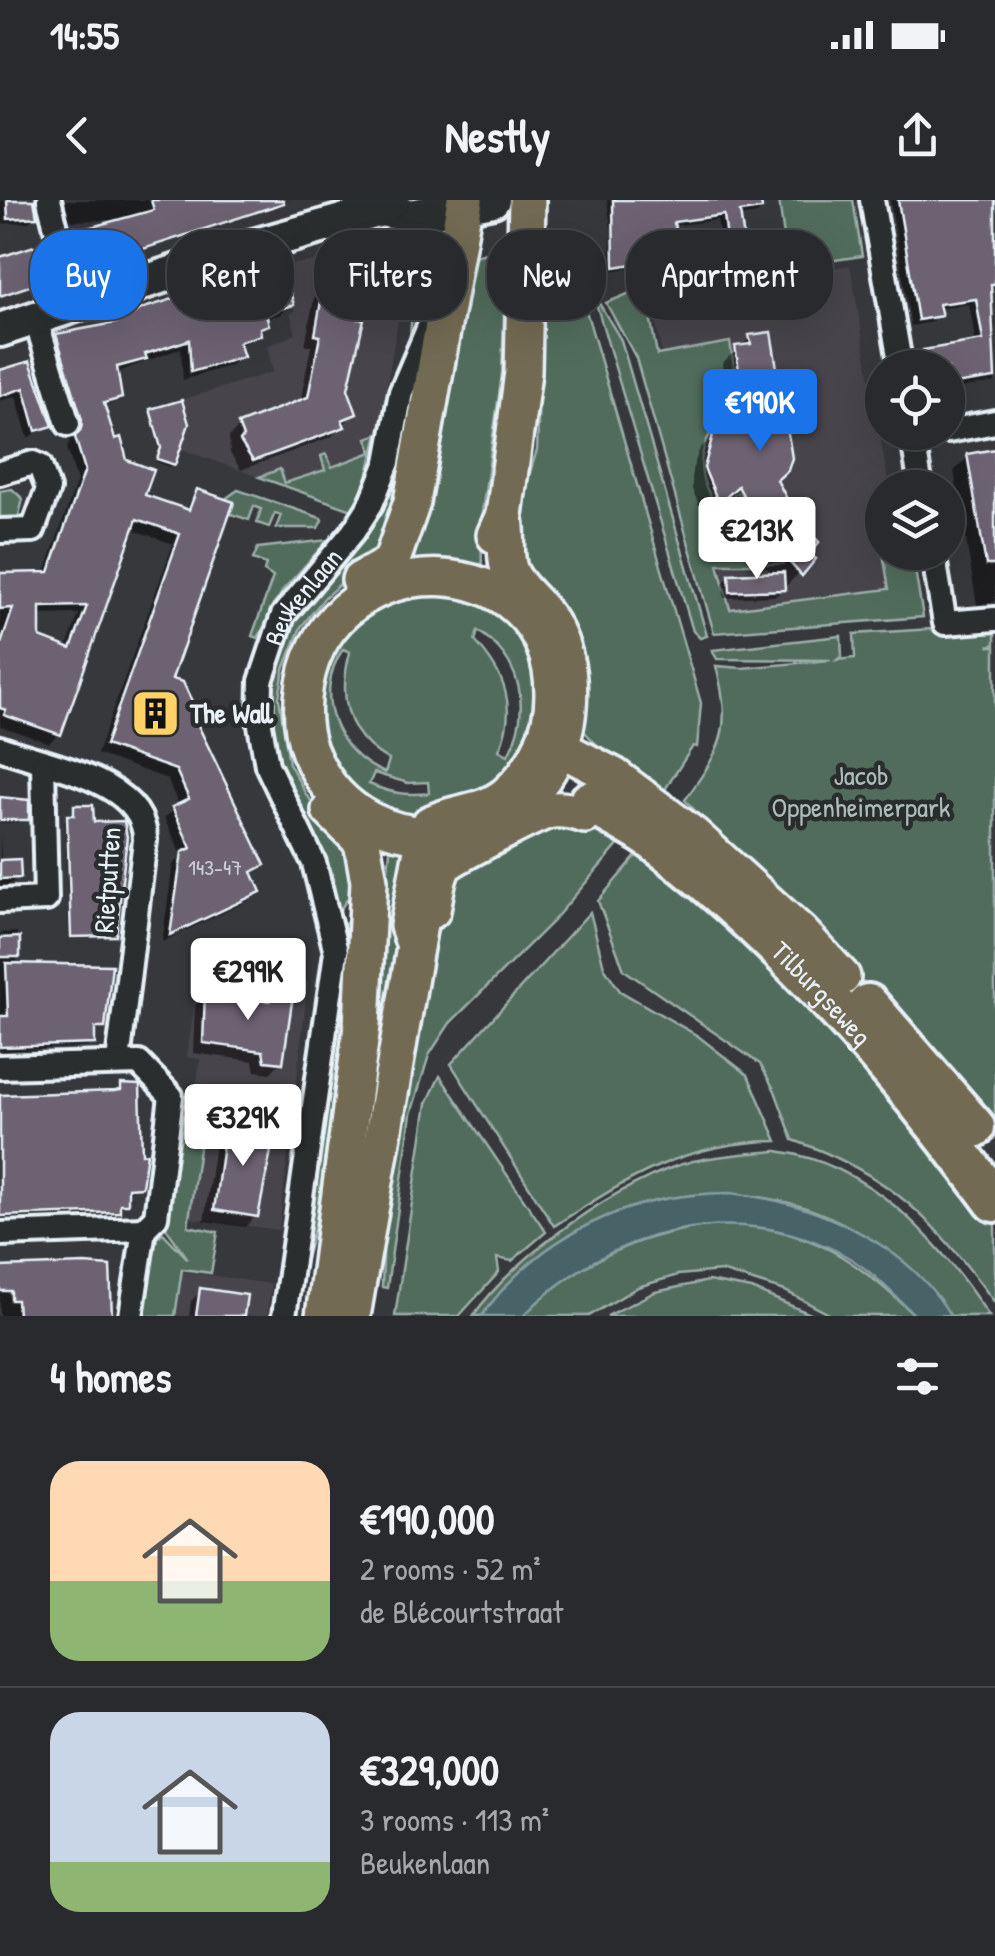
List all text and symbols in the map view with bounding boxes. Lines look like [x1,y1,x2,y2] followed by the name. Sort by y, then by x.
[50,9,119,61] text: 14:55
[445,105,550,166] text: Nestly
[50,108,105,163] icon: back
[890,108,945,163] icon: share
[30,230,147,320] chip: Buy
[167,230,294,320] chip: Rent
[314,230,467,320] chip: Filters
[487,230,606,320] chip: New
[626,230,833,320] chip: Apartment
[865,350,965,570] map controls
[865,350,965,450] button: locate
[690,369,830,454] pin: €190K
[725,380,795,423] text: €190K
[865,470,965,570] button: layers
[687,497,827,582] pin: €213K
[720,508,794,551] text: €213K
[255,539,351,651] street label: Beukenlaan
[129,687,181,739] building icon: The Wall
[189,694,274,732] place label: The Wall
[772,756,951,826] park label: Jacob Oppenheimerpark
[84,826,130,934] street label: Rietputten
[188,852,242,882] house number: 143-47
[763,932,881,1054] street label: Tilburgseweg
[178,938,318,1023] pin: €299K
[213,949,283,992] text: €299K
[173,1084,313,1169] pin: €329K
[206,1095,280,1138] text: €329K
[50,1348,171,1405] text: 4 homes
[890,1349,945,1404] icon: filters
[360,1490,495,1547] text: €190,000
[130,1501,250,1621] icon: home
[360,1547,541,1590] text: 2 rooms · 52 m²
[360,1590,563,1633] text: de Blécourtstraat
[360,1741,499,1798] text: €329,000
[130,1752,250,1872] icon: home
[360,1798,549,1841] text: 3 rooms · 113 m²
[360,1841,490,1884] text: Beukenlaan

